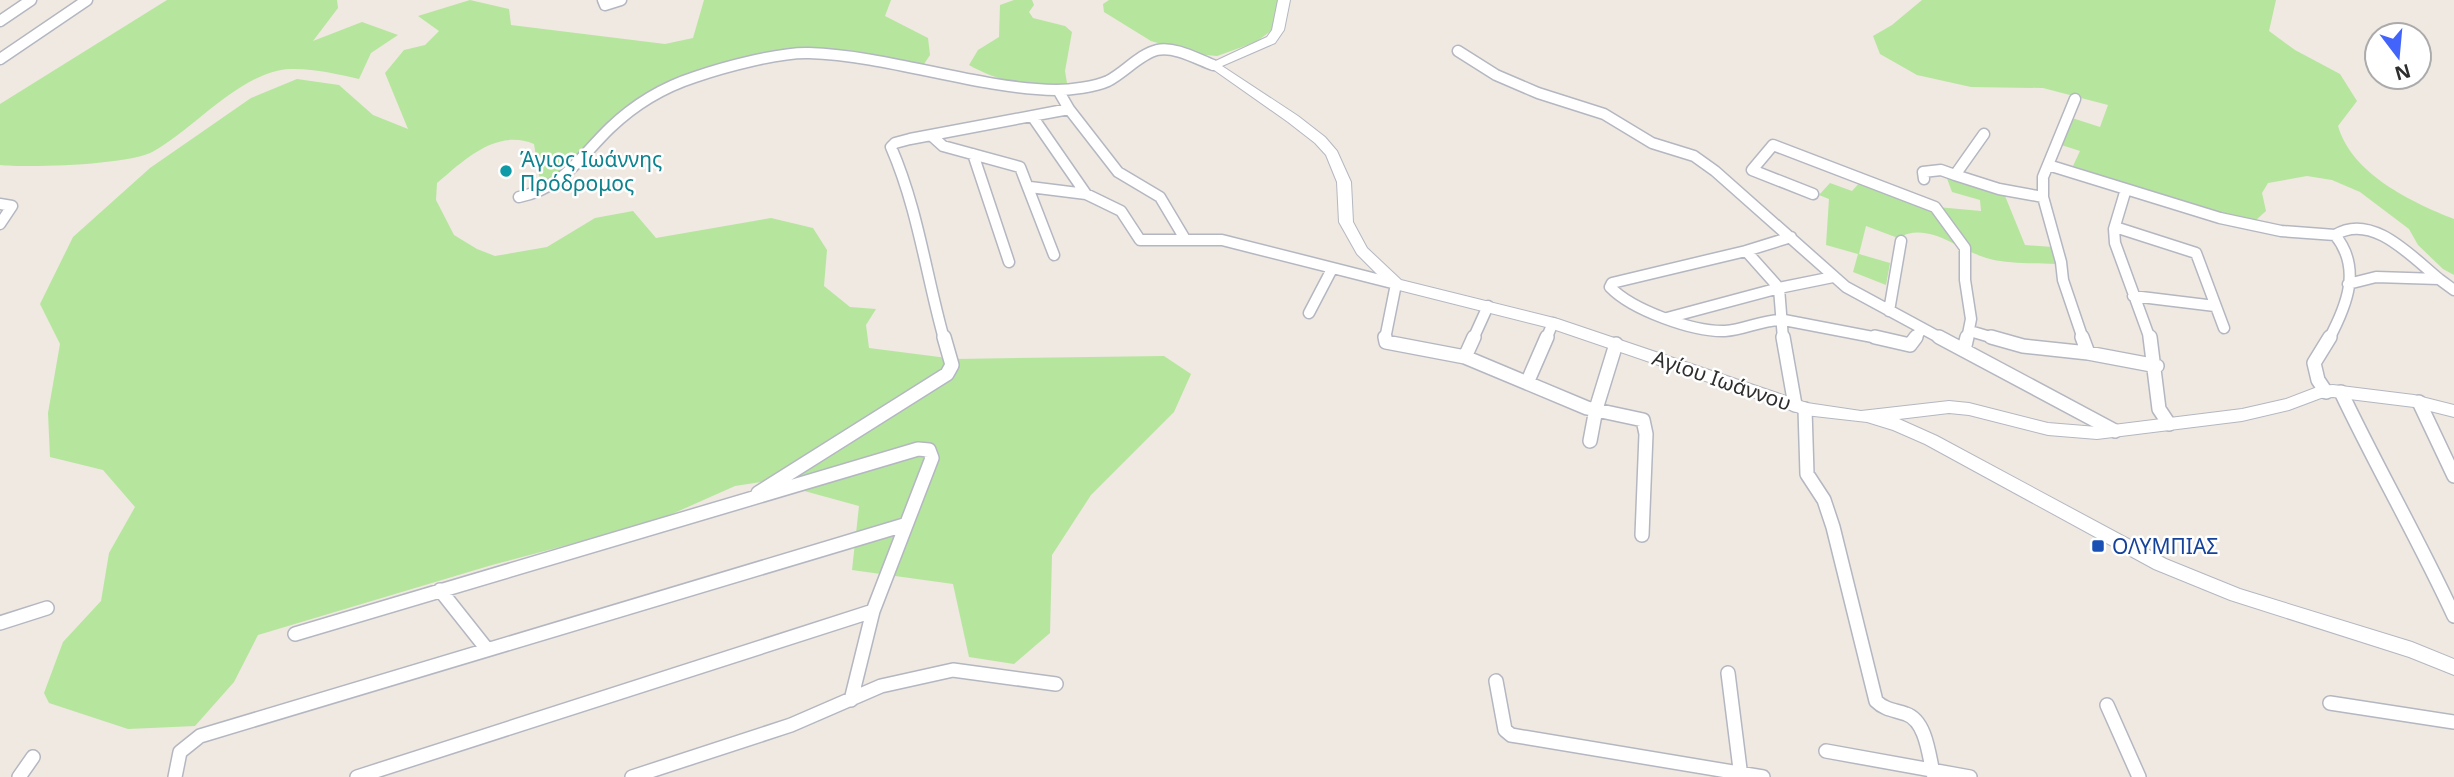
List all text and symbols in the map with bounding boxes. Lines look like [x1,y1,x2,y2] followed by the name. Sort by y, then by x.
[2363,21,2433,91] north arrow
[2392,58,2414,87] text: N
[520,145,662,197] place label: Άγιος Ιωάννης Πρόδρομος
[498,163,514,179] marker: Άγιος Ιωάννης Πρόδρομος
[1649,343,1795,417] street label: Αγίου Ιωάννου
[2112,532,2218,560] place label: ΟΛΥΜΠΙΑΣ
[2090,538,2106,554] marker: ΟΛΥΜΠΙΑΣ

